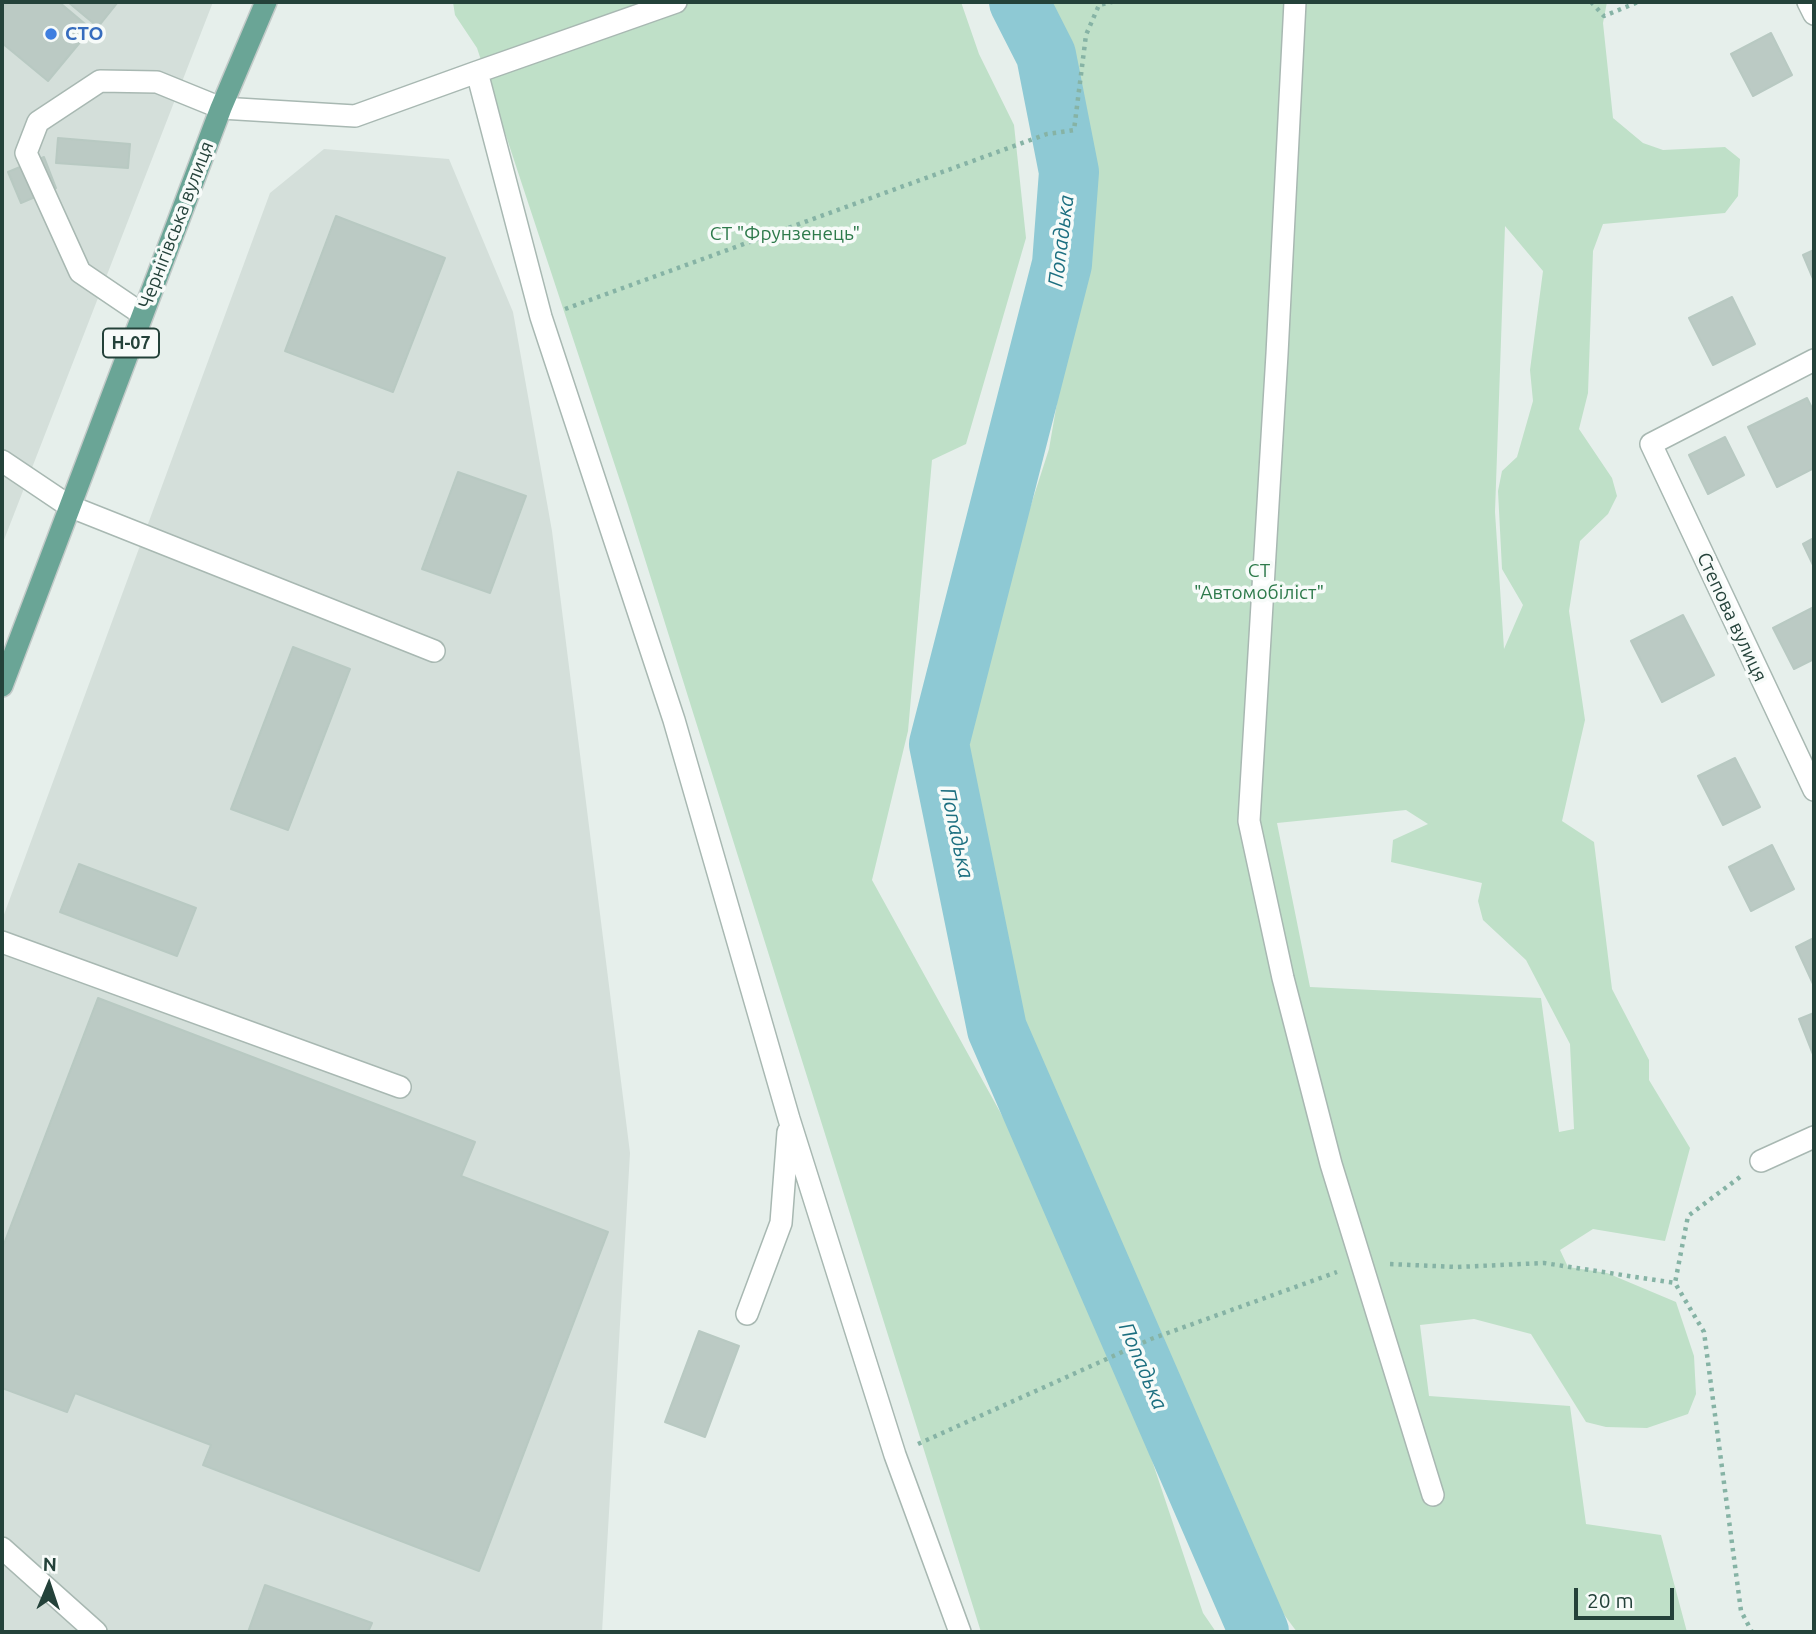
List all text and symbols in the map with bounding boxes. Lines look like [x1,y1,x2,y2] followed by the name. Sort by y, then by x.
[65,23,103,45] place label: СТО
[43,26,59,42] marker: СТО
[134,138,218,312] street label: Чернігівська вулиця
[1043,194,1079,288] water label: Попадька
[710,223,860,245] park label: СТ "Фрунзенець"
[103,328,159,358] road number: Н-07
[1692,549,1772,685] street label: Степова вулиця
[1194,560,1324,604] park label: СТ "Автомобіліст"
[935,785,979,881] water label: Попадька
[1113,1319,1173,1413] water label: Попадька
[14,1550,84,1620] north arrow
[42,1553,57,1575] text: N
[1578,1574,1678,1618] scale bar
[1587,1588,1634,1612] text: 20 m

